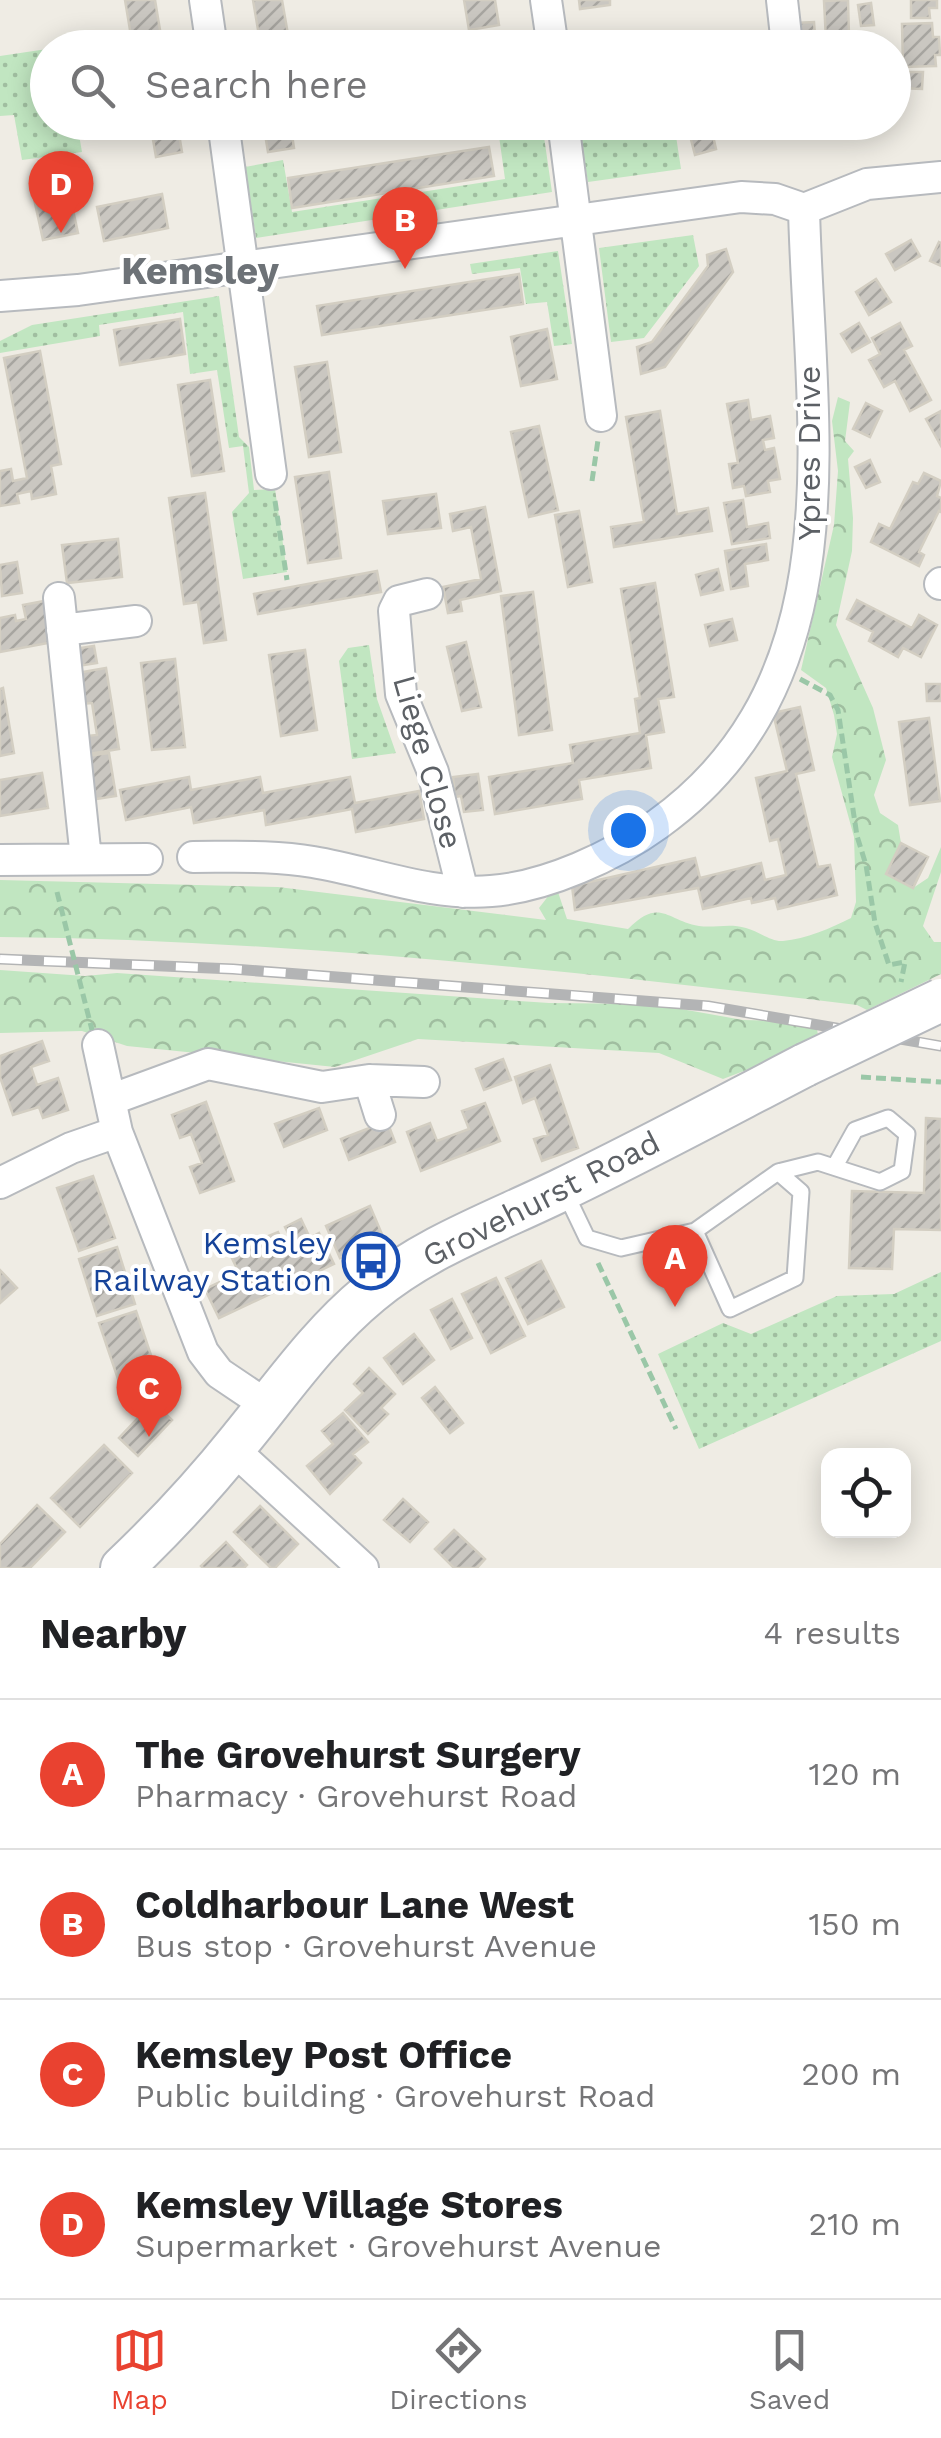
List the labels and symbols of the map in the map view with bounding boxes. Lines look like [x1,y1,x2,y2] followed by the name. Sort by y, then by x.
[28,150,94,233] pin: D
[372,186,438,269] pin: B
[121,249,280,293] district label: Kemsley
[790,366,828,540] street label: Ypres Drive
[385,671,471,853] street label: Liege Close
[603,805,654,856] your location
[416,1123,666,1275] street label: Grovehurst Road
[92,1224,332,1299] place label: Kemsley Railway Station
[642,1224,708,1307] pin: A
[341,1231,401,1291] bus stop icon: Kemsley Railway Station
[116,1354,182,1437] pin: C

